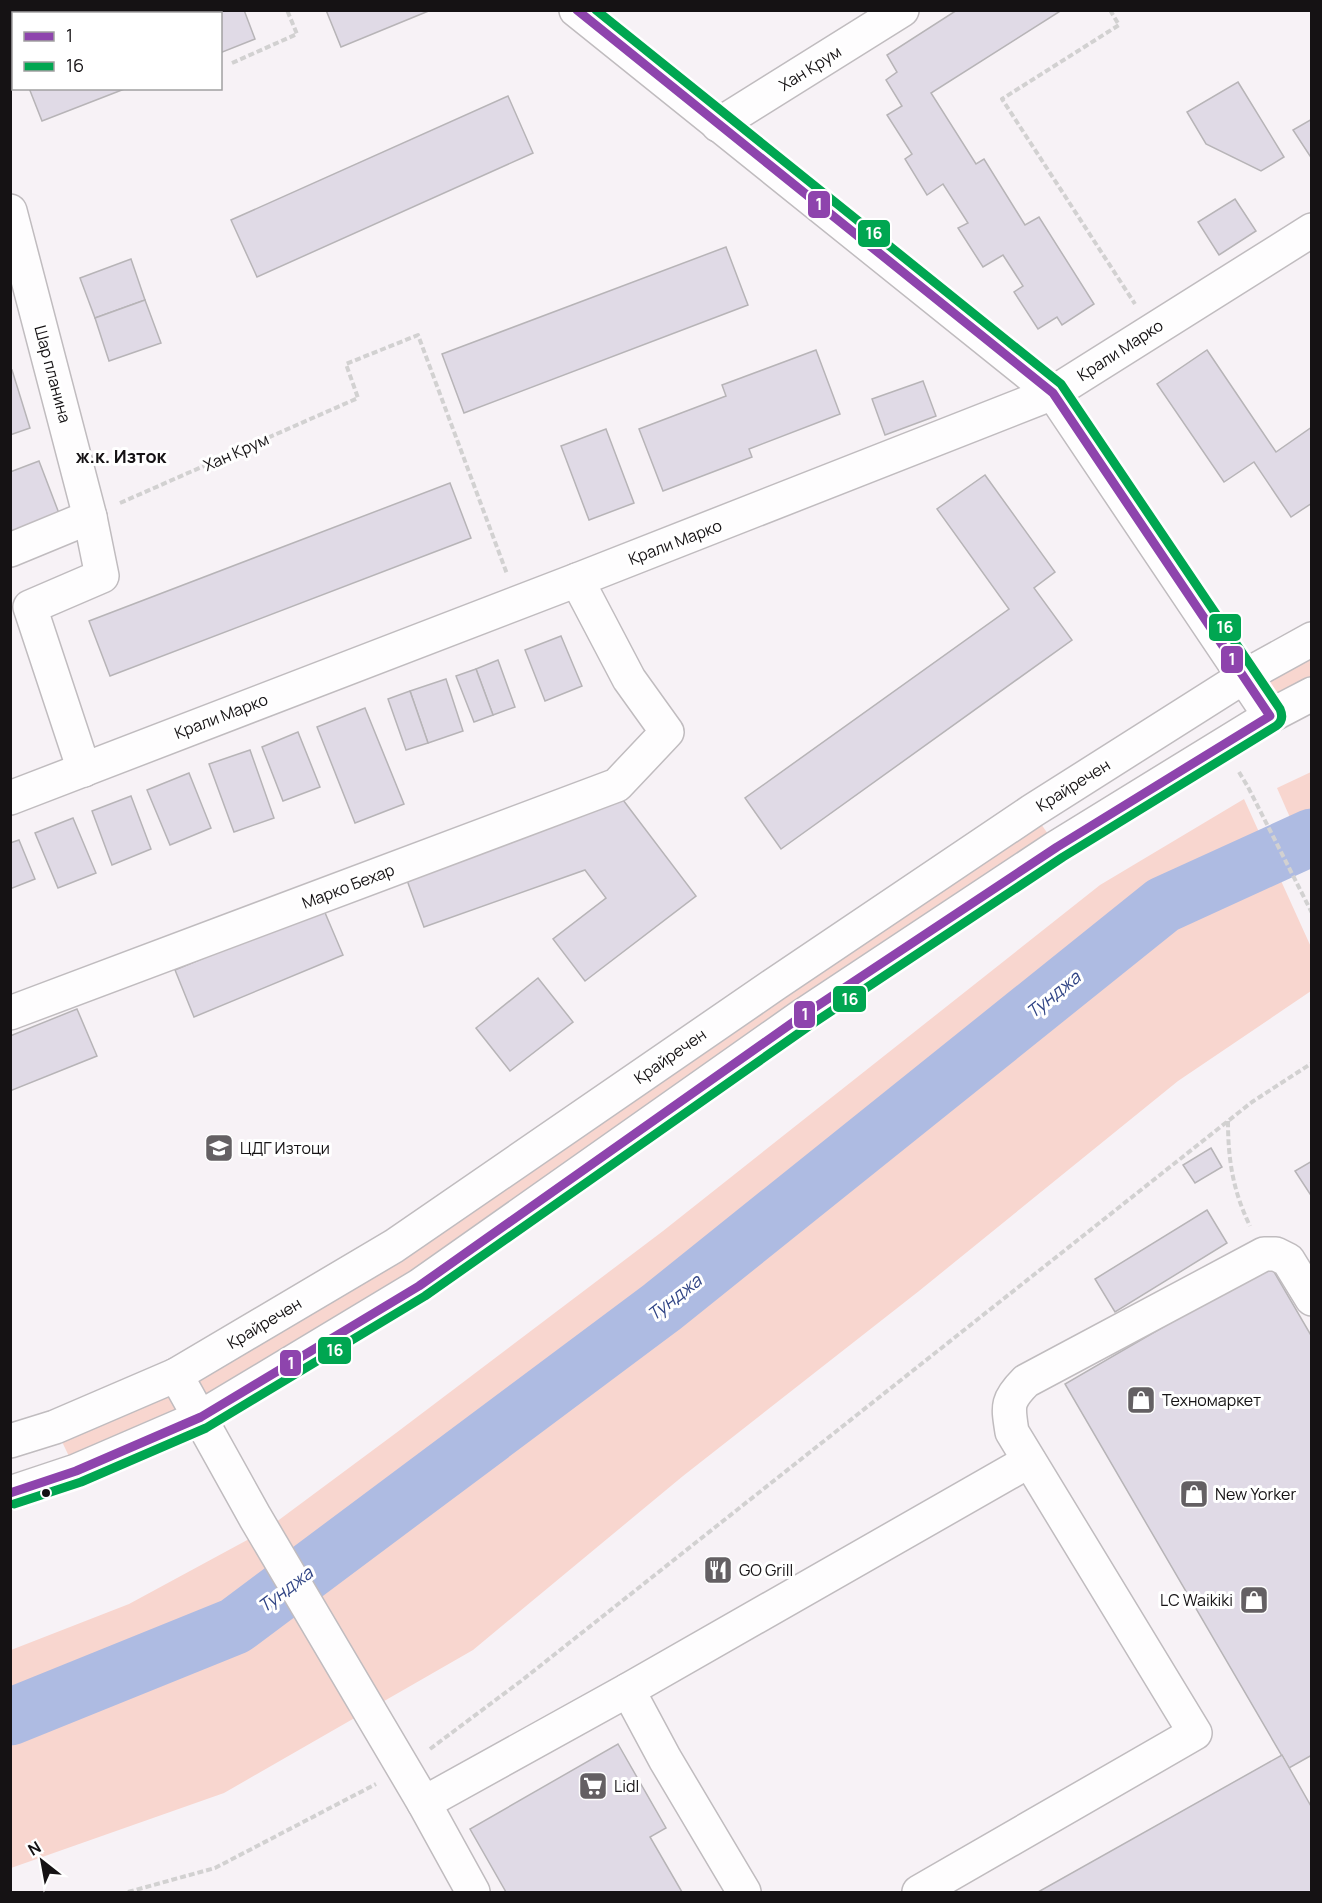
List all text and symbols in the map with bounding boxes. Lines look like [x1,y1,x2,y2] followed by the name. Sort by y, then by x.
[12,12,222,90] legend
[66,23,73,47] text: 1
[775,40,845,96] street label: Хан Крум
[66,53,84,77] text: 16
[807,190,831,219] line badge: 1
[815,193,823,215] text: 1
[857,219,891,248] line badge: 16
[866,222,883,244] text: 16
[1073,314,1167,386] street label: Крали Марко
[29,323,77,425] street label: Шар планина
[200,428,272,476] street label: Хан Крум
[76,444,168,468] district label: ж.к. Изток
[625,514,725,570] street label: Крали Марко
[1208,613,1242,642] line badge: 16
[1217,616,1234,638] text: 16
[1220,645,1244,674] line badge: 1
[1228,648,1236,670] text: 1
[171,688,271,744] street label: Крали Марко
[1032,754,1114,816] street label: Крайречен
[299,858,397,914] street label: Марко Бехар
[1021,964,1086,1023] water label: Тунджа
[832,985,867,1013] line badge: 16
[842,988,859,1010] text: 16
[793,1000,816,1029] line badge: 1
[801,1003,809,1025] text: 1
[630,1023,710,1089] street label: Крайречен
[203,1132,235,1164] school or university icon: ЦДГ Изтоци
[240,1137,330,1159] place label: ЦДГ Изтоци
[642,1268,707,1326] water label: Тунджа
[223,1292,305,1354] street label: Крайречен
[317,1336,352,1365] line badge: 16
[327,1339,344,1361] text: 16
[279,1349,302,1377] line badge: 1
[287,1352,295,1374] text: 1
[1125,1384,1157,1416] shop icon: Техномаркет
[1162,1389,1261,1411] place label: Техномаркет
[1178,1478,1210,1510] shop icon: New Yorker
[1215,1483,1296,1505] place label: New Yorker
[40,1487,52,1499] unlabelled marker
[702,1554,734,1586] restaurant icon: GO Grill
[739,1559,793,1581] place label: GO Grill
[253,1560,318,1617] water label: Тунджа
[1238,1584,1270,1616] shop icon: LC Waikiki
[1160,1589,1233,1611] place label: LC Waikiki
[577,1770,609,1802] supermarket icon: Lidl
[614,1775,639,1797] place label: Lidl
[12,1831,72,1891] north arrow
[24,1836,45,1861] text: N

